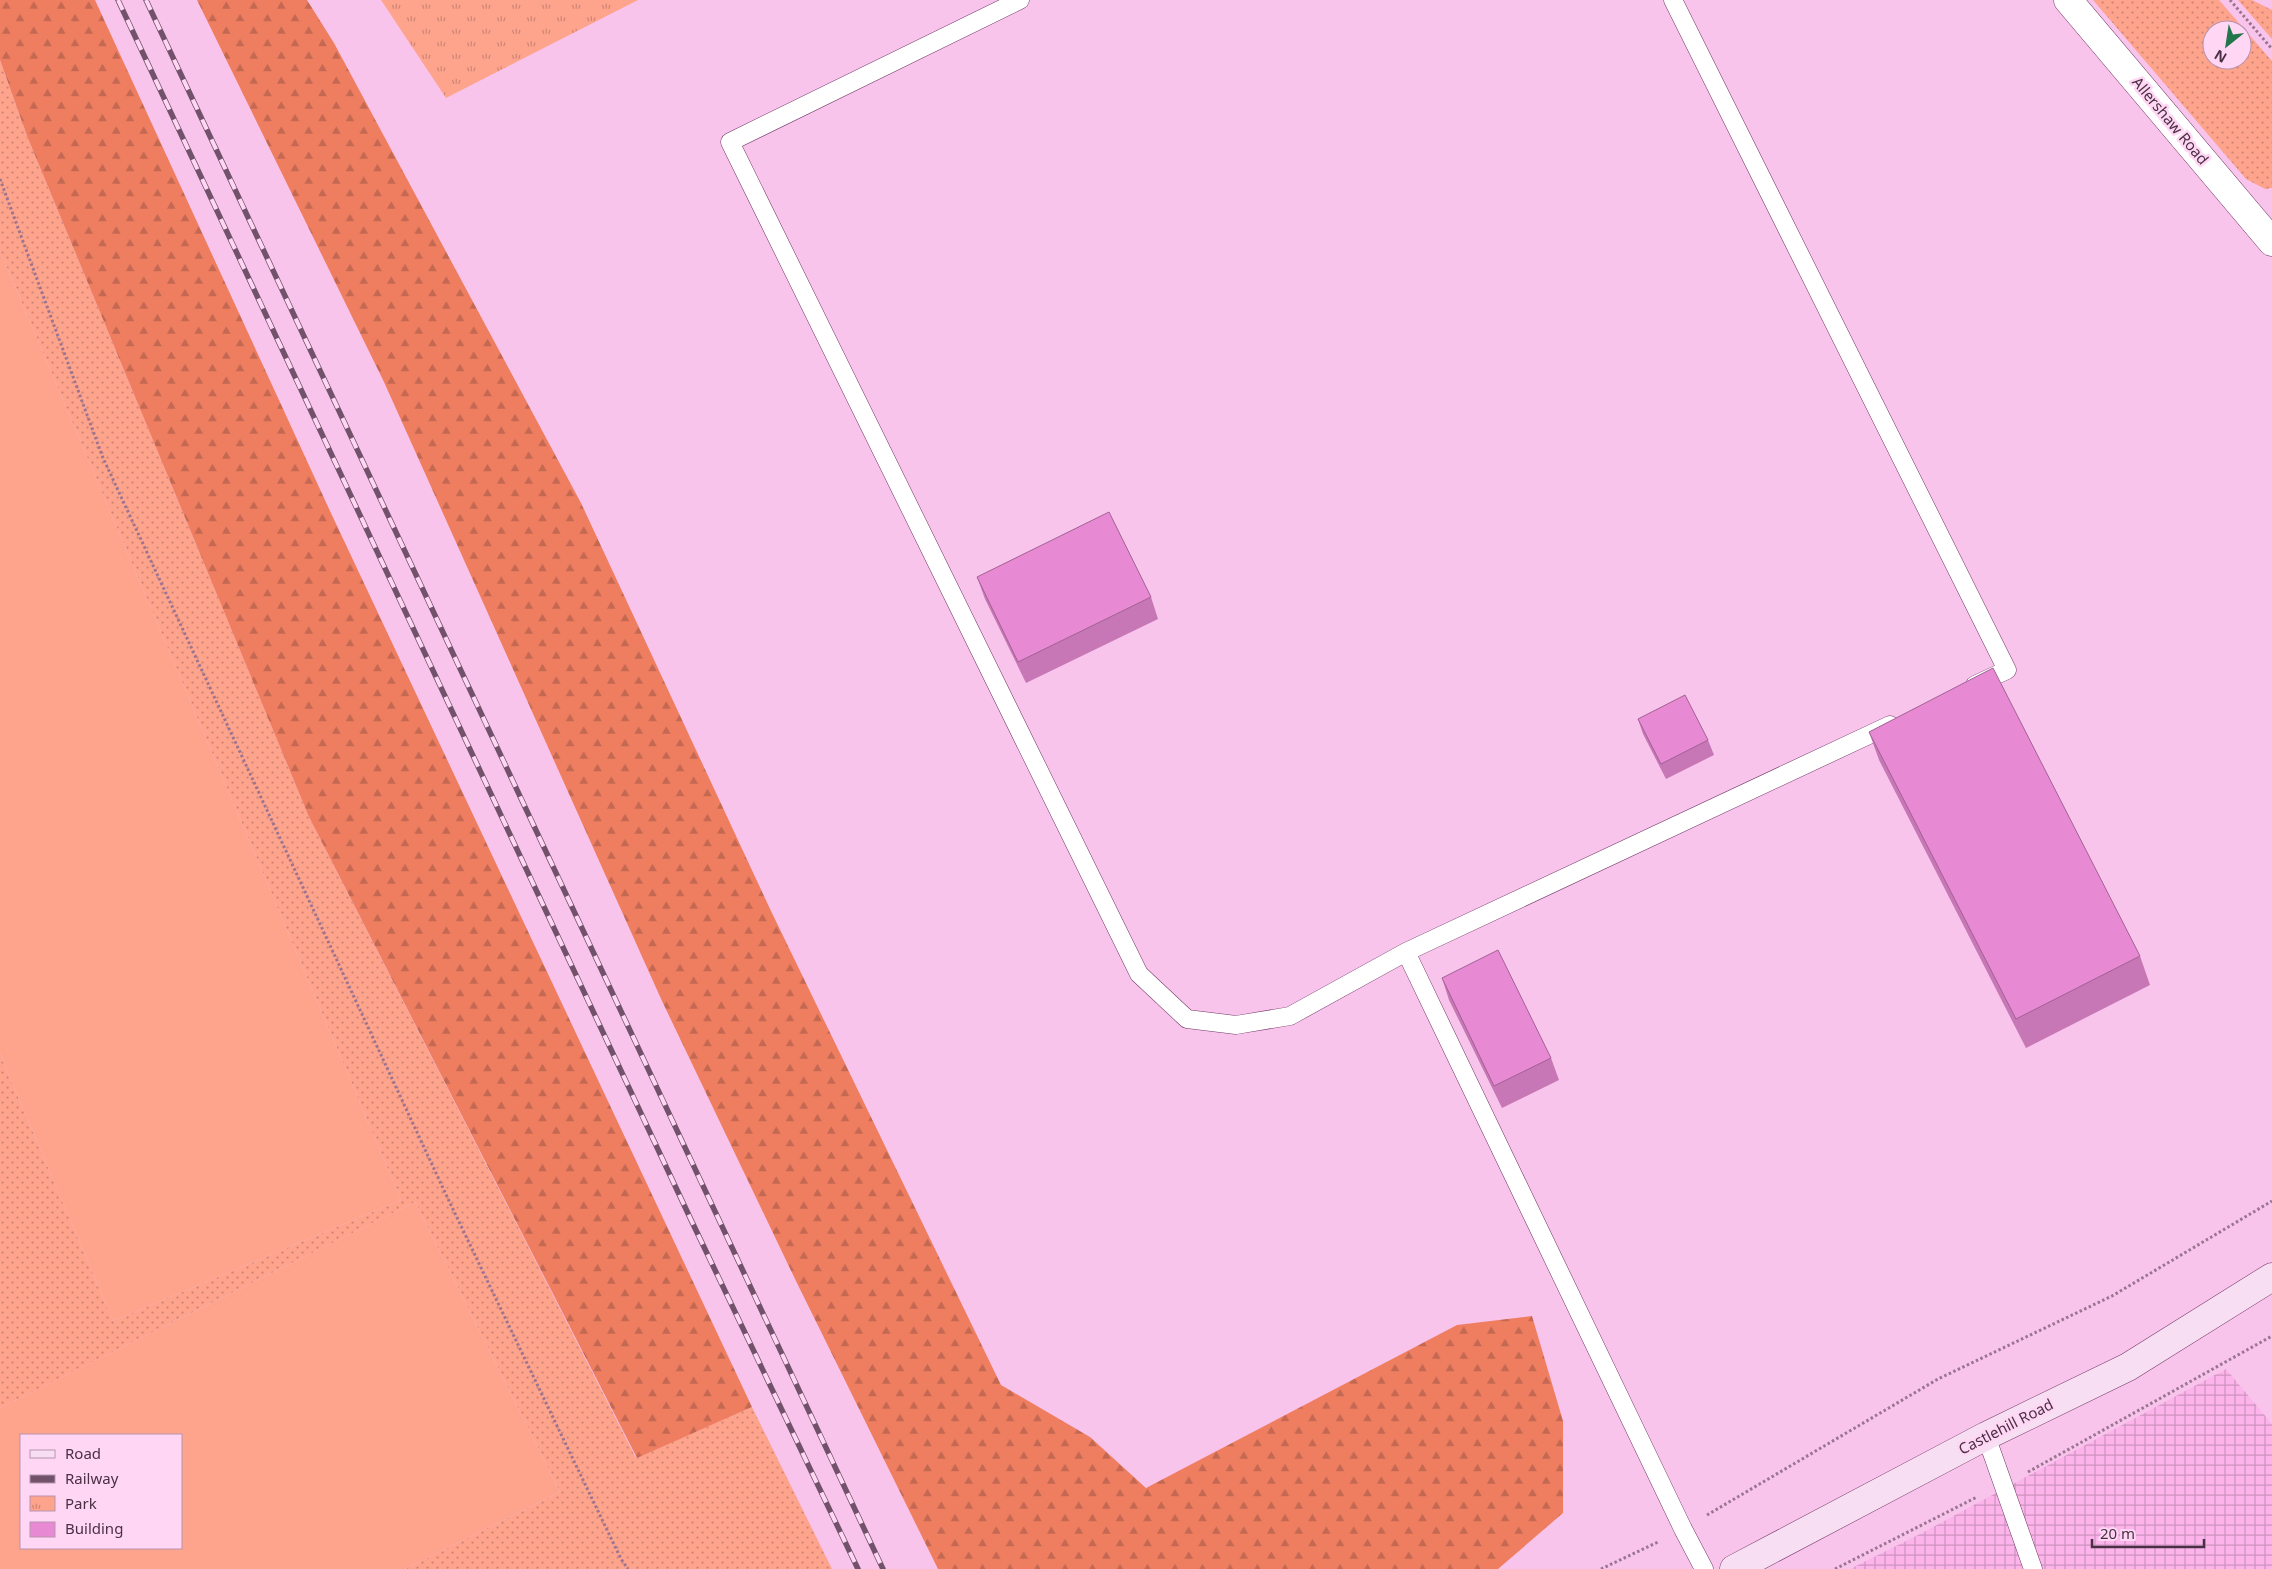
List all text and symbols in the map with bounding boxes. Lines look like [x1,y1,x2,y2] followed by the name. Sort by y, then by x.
[2202,20,2252,70] north arrow
[2211,46,2230,68] text: N
[2128,72,2213,168] street label: Allershaw Road
[1955,1394,2056,1459] street label: Castlehill Road
[20,1434,182,1549] legend
[65,1443,101,1463] text: Road
[65,1468,119,1488] text: Railway
[65,1493,97,1513] text: Park
[2092,1516,2204,1548] scale bar
[65,1518,123,1538] text: Building
[2100,1523,2135,1543] text: 20 m

